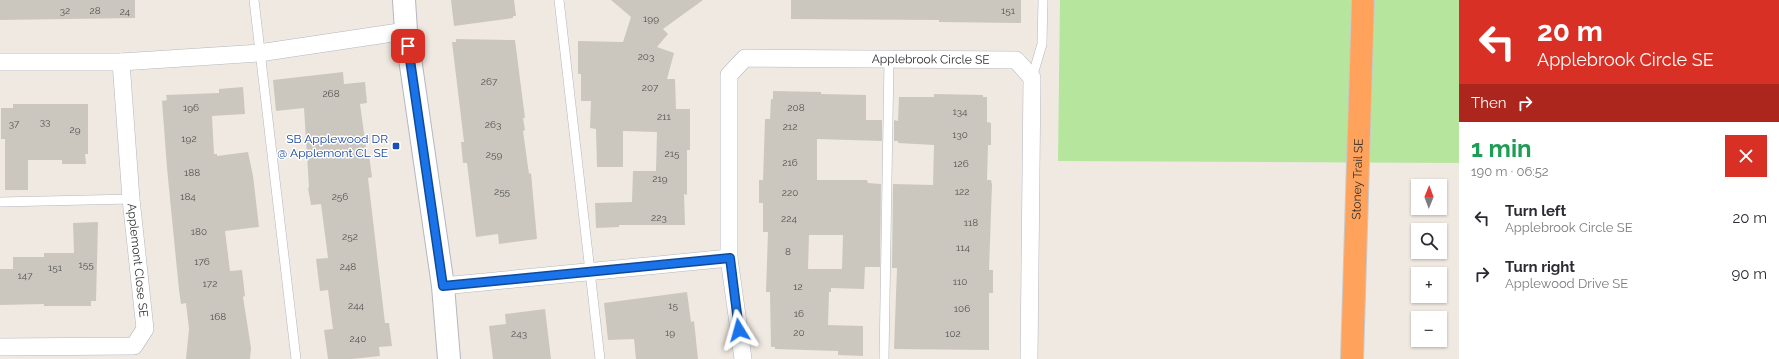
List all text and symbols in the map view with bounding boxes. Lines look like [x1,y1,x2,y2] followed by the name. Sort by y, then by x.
[60,5,70,16] house number: 32
[89,5,101,16] house number: 28
[1001,5,1016,16] house number: 151
[120,6,131,17] house number: 24
[643,13,659,24] house number: 199
[1537,15,1603,48] text: 20 m
[1471,16,1523,68] icon: left
[391,29,425,63] pin
[397,35,419,57] icon: arrive
[1537,49,1714,70] text: Applebrook Circle SE
[638,51,654,62] house number: 203
[872,52,990,67] street label: Applebrook Circle SE
[481,76,498,87] house number: 267
[642,82,659,93] house number: 207
[322,88,340,99] house number: 268
[1514,92,1536,114] icon: right
[1471,94,1506,112] text: Then
[183,102,199,113] house number: 196
[787,102,805,113] house number: 208
[952,106,968,117] house number: 134
[657,111,672,122] house number: 211
[40,116,50,127] house number: 33
[9,118,20,129] house number: 37
[485,119,501,130] house number: 263
[783,121,797,132] house number: 212
[69,124,81,135] house number: 29
[952,129,968,140] house number: 130
[277,132,388,160] place label: SB Applewood DR @ Applemont CL SE
[181,133,197,144] house number: 192
[1471,134,1532,163] text: 1 min
[1725,135,1767,177] button: close
[1349,138,1366,220] street label: Stoney Trail SE
[391,141,401,151] marker: SB Applewood DR @ Applemont CL SE
[665,148,680,159] house number: 215
[486,149,502,160] house number: 259
[782,157,798,168] house number: 216
[953,158,969,169] house number: 126
[1471,164,1549,179] text: 190 m · 06:52
[184,167,200,178] house number: 188
[652,173,668,184] house number: 219
[1411,179,1447,215] north arrow
[1411,179,1447,347] map controls
[494,186,511,197] house number: 255
[955,186,969,197] house number: 122
[782,187,798,198] house number: 220
[180,191,196,202] house number: 184
[332,191,348,202] house number: 256
[1505,202,1566,220] text: Turn left
[125,203,151,318] street label: Applemont Close SE
[1471,207,1493,229] icon: left
[1732,209,1767,227] text: 20 m
[651,212,667,223] house number: 223
[781,213,797,224] house number: 224
[964,217,978,228] house number: 118
[1505,220,1633,235] text: Applebrook Circle SE
[1411,223,1447,259] button: search
[191,226,207,237] house number: 180
[342,231,358,242] house number: 252
[956,242,971,253] house number: 114
[785,246,791,257] house number: 8
[194,256,210,267] house number: 176
[1505,258,1575,276] text: Turn right
[78,259,94,270] house number: 155
[340,261,356,272] house number: 248
[48,262,63,273] house number: 151
[1471,263,1493,285] icon: right
[1731,265,1767,283] text: 90 m
[1411,267,1447,303] button: +
[17,270,33,281] house number: 147
[953,276,967,287] house number: 110
[1505,276,1628,291] text: Applewood Drive SE
[203,278,217,289] house number: 172
[793,281,803,292] house number: 12
[348,300,365,311] house number: 244
[668,300,678,311] house number: 15
[954,303,970,314] house number: 106
[794,308,804,319] house number: 16
[718,309,760,351] position arrow
[210,311,226,322] house number: 168
[1411,311,1447,347] button: −
[665,327,675,338] house number: 19
[793,327,805,338] house number: 20
[511,328,527,339] house number: 243
[945,328,961,339] house number: 102
[350,333,366,344] house number: 240

